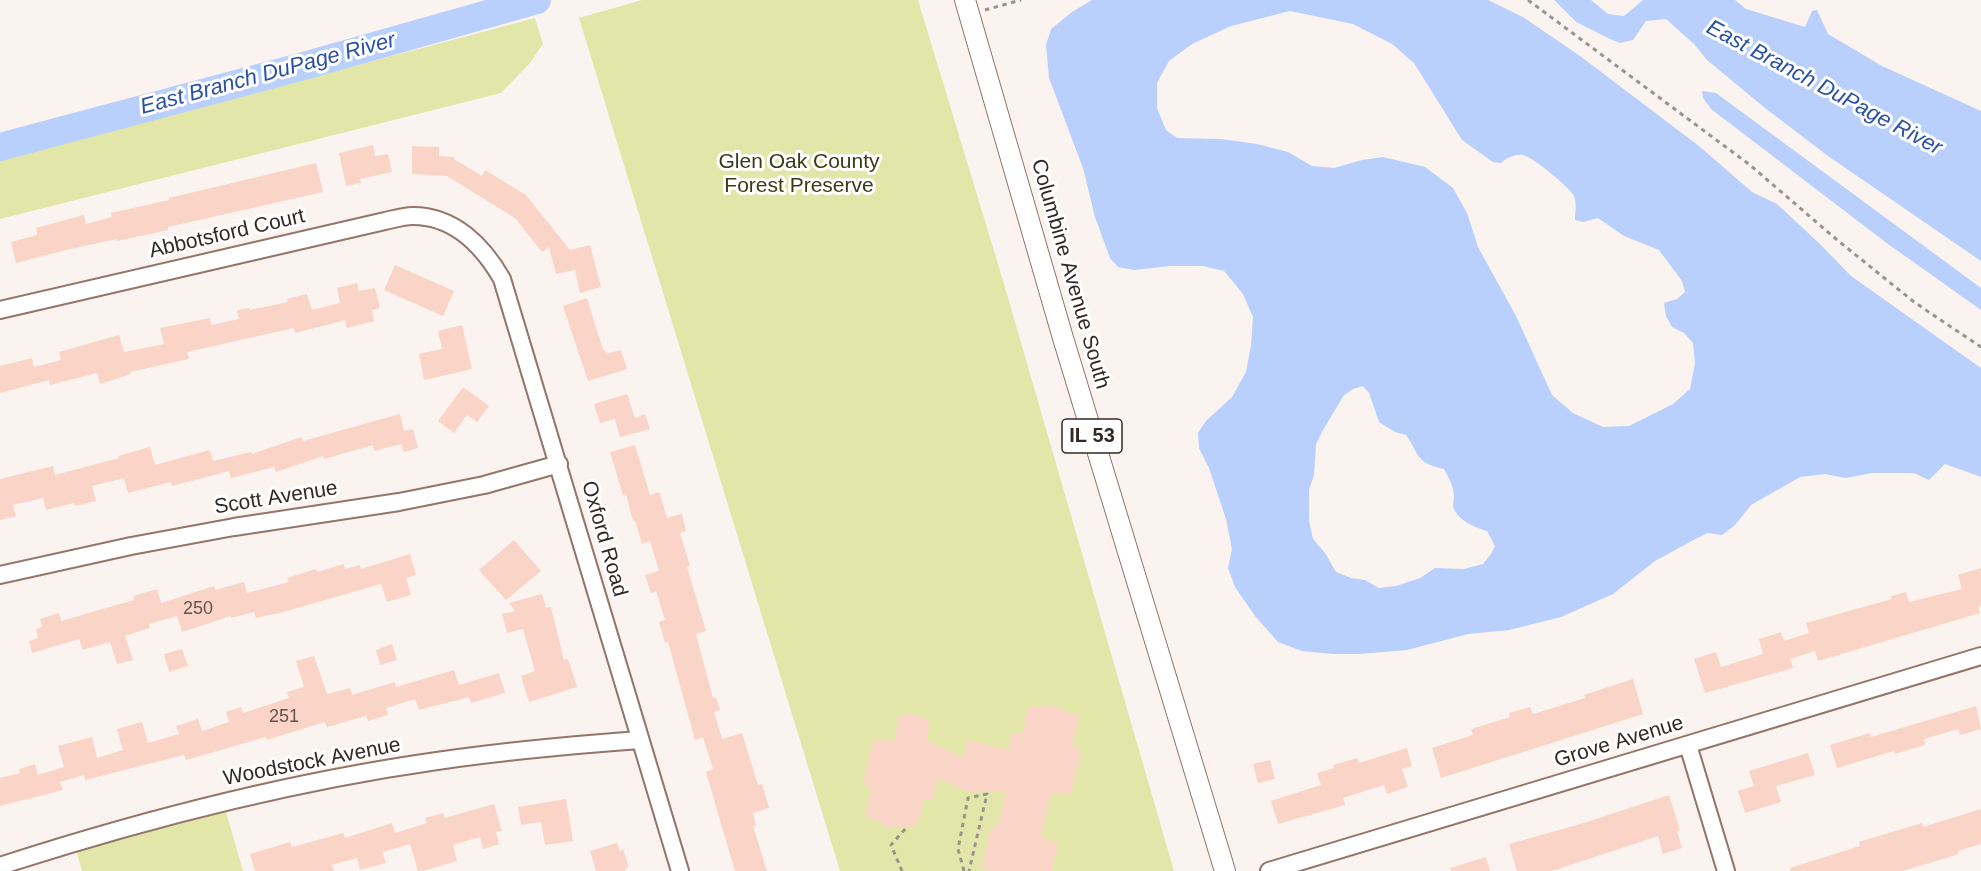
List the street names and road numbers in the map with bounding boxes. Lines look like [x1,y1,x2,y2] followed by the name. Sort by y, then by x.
[1025,156,1115,392] street label: Columbine Avenue South
[147,204,307,264] street label: Abbotsford Court
[1062,419,1122,453] road number: IL 53
[213,476,339,520] street label: Scott Avenue
[575,478,633,600] street label: Oxford Road
[1551,710,1687,774] street label: Grove Avenue
[221,732,403,792] street label: Woodstock Avenue

